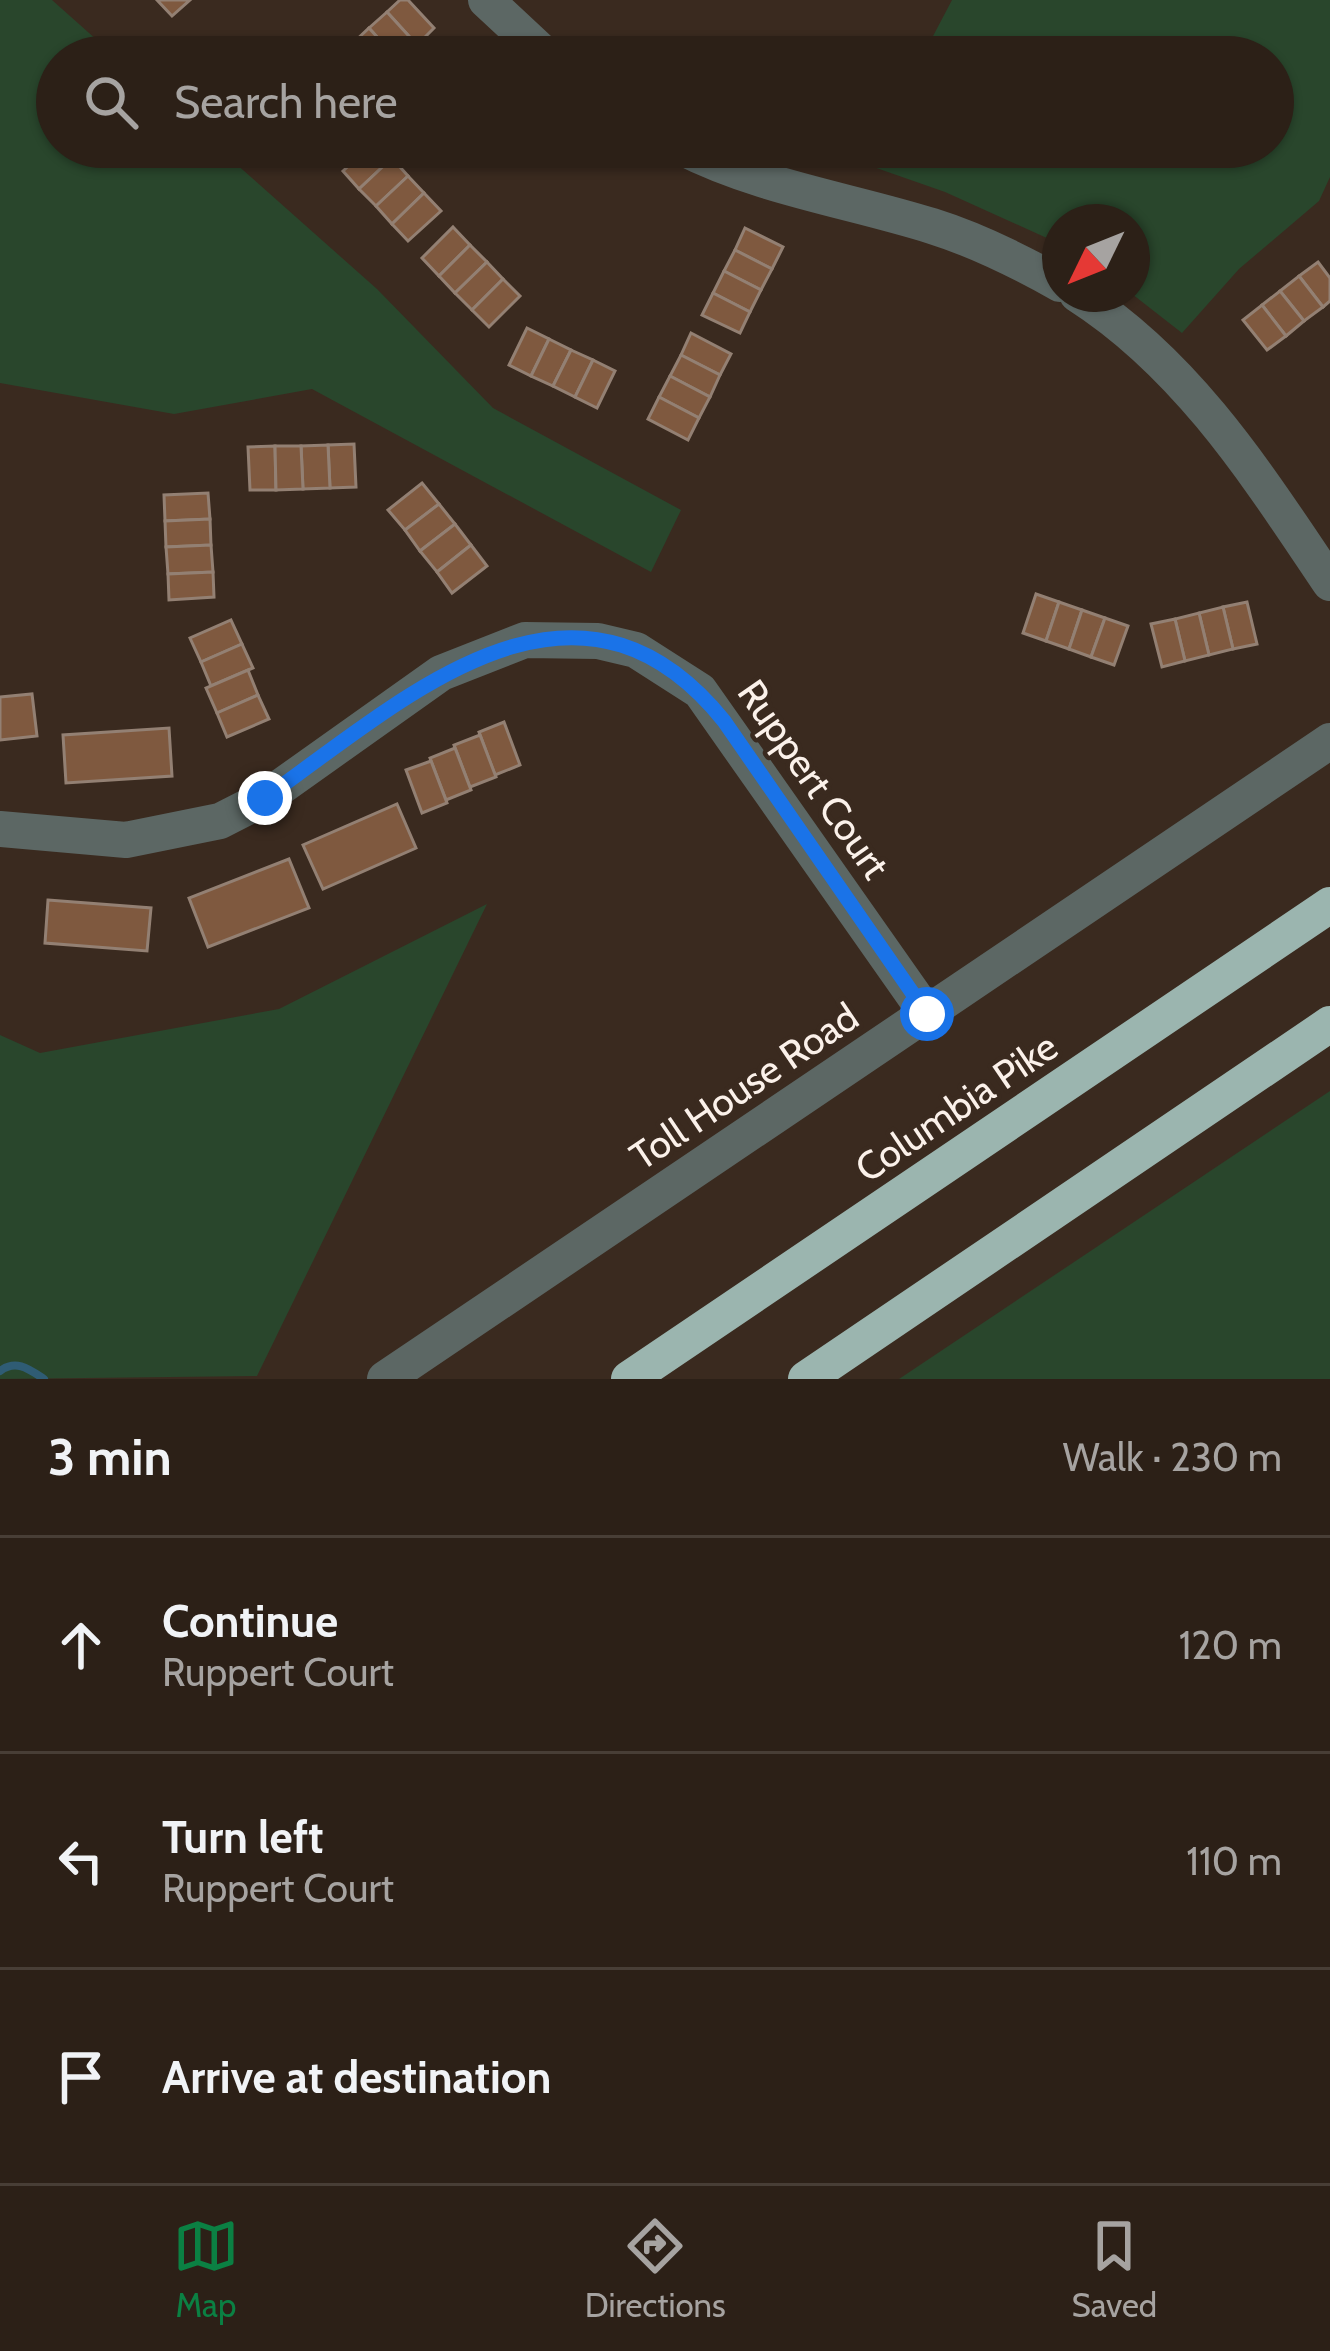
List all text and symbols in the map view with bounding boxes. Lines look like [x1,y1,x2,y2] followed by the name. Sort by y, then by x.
[36,36,1294,168] search box
[78,69,144,135] icon: search
[174,75,398,129] text: Search here
[1042,204,1150,312] north arrow
[728,670,900,888] street label: Ruppert Court
[238,771,292,825] route end
[900,987,954,1041] route start
[621,992,867,1180] street label: Toll House Road
[846,1022,1066,1192] street label: Columbia Pike
[48,1426,172,1488] text: 3 min
[1063,1433,1282,1481] text: Walk · 230 m
[162,1594,338,1648] text: Continue
[48,1612,114,1678] icon: ahead
[1179,1621,1282,1669] text: 120 m
[162,1648,394,1696] text: Ruppert Court
[162,1810,324,1864] text: Turn left
[48,1828,114,1894] icon: left
[1186,1837,1282,1885] text: 110 m
[162,1864,394,1912] text: Ruppert Court
[48,2044,114,2110] icon: arrive
[162,2050,551,2104] text: Arrive at destination
[173,2213,239,2325] tab: Map
[585,2213,726,2325] tab: Directions
[1071,2213,1157,2325] tab: Saved

